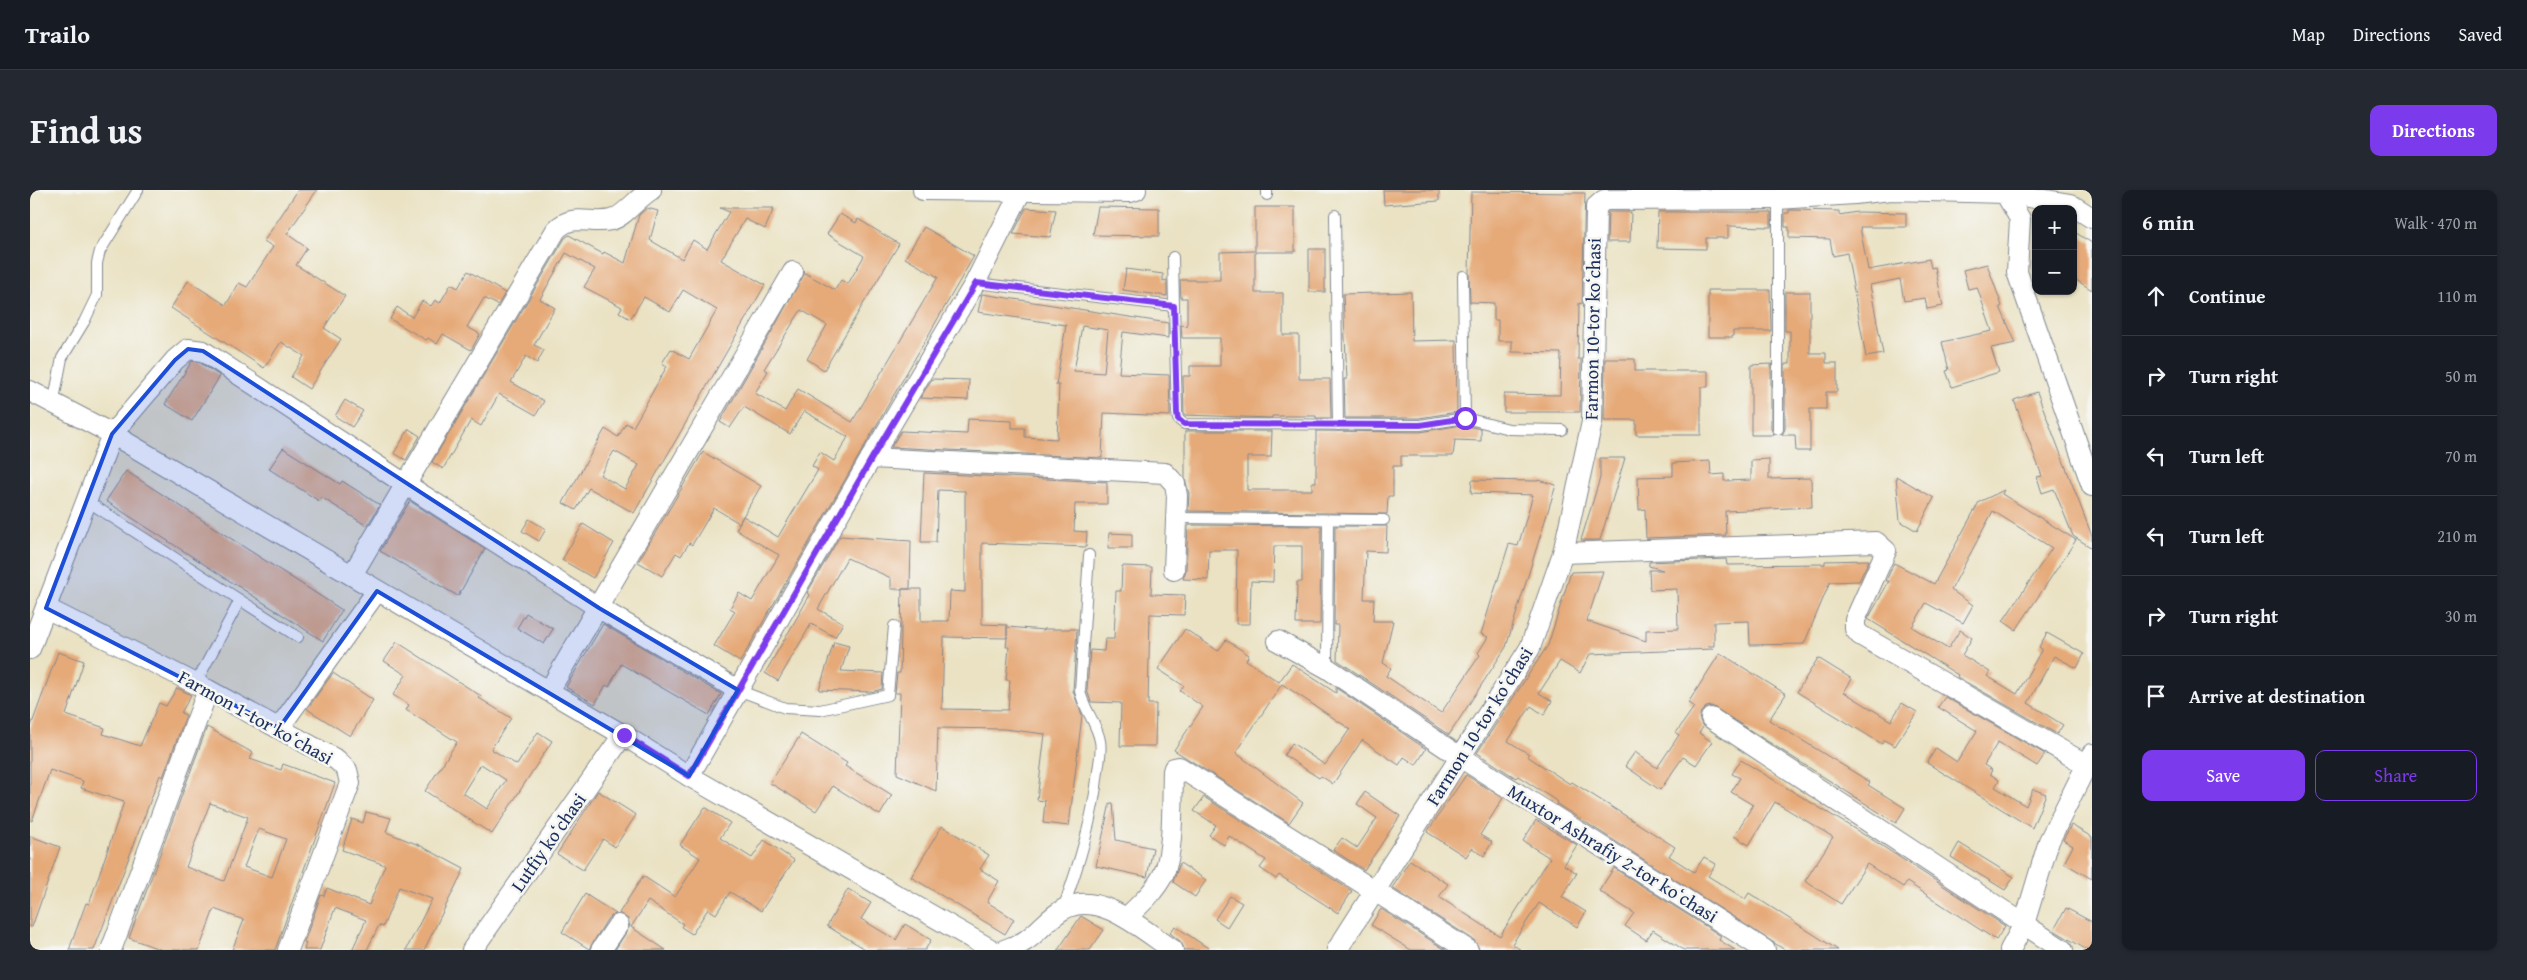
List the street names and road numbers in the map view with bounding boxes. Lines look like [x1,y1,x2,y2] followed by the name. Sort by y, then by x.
[1576,238,1608,420] street label: Farmon 10-tor koʻchasi
[1419,641,1539,811] street label: Farmon 10-tor koʻchasi
[173,663,339,771] street label: Farmon 1-tor koʻchasi
[1502,777,1724,929] street label: Muxtor Ashrafiy 2-tor koʻchasi
[503,787,593,897] street label: Lutfiy koʻchasi

